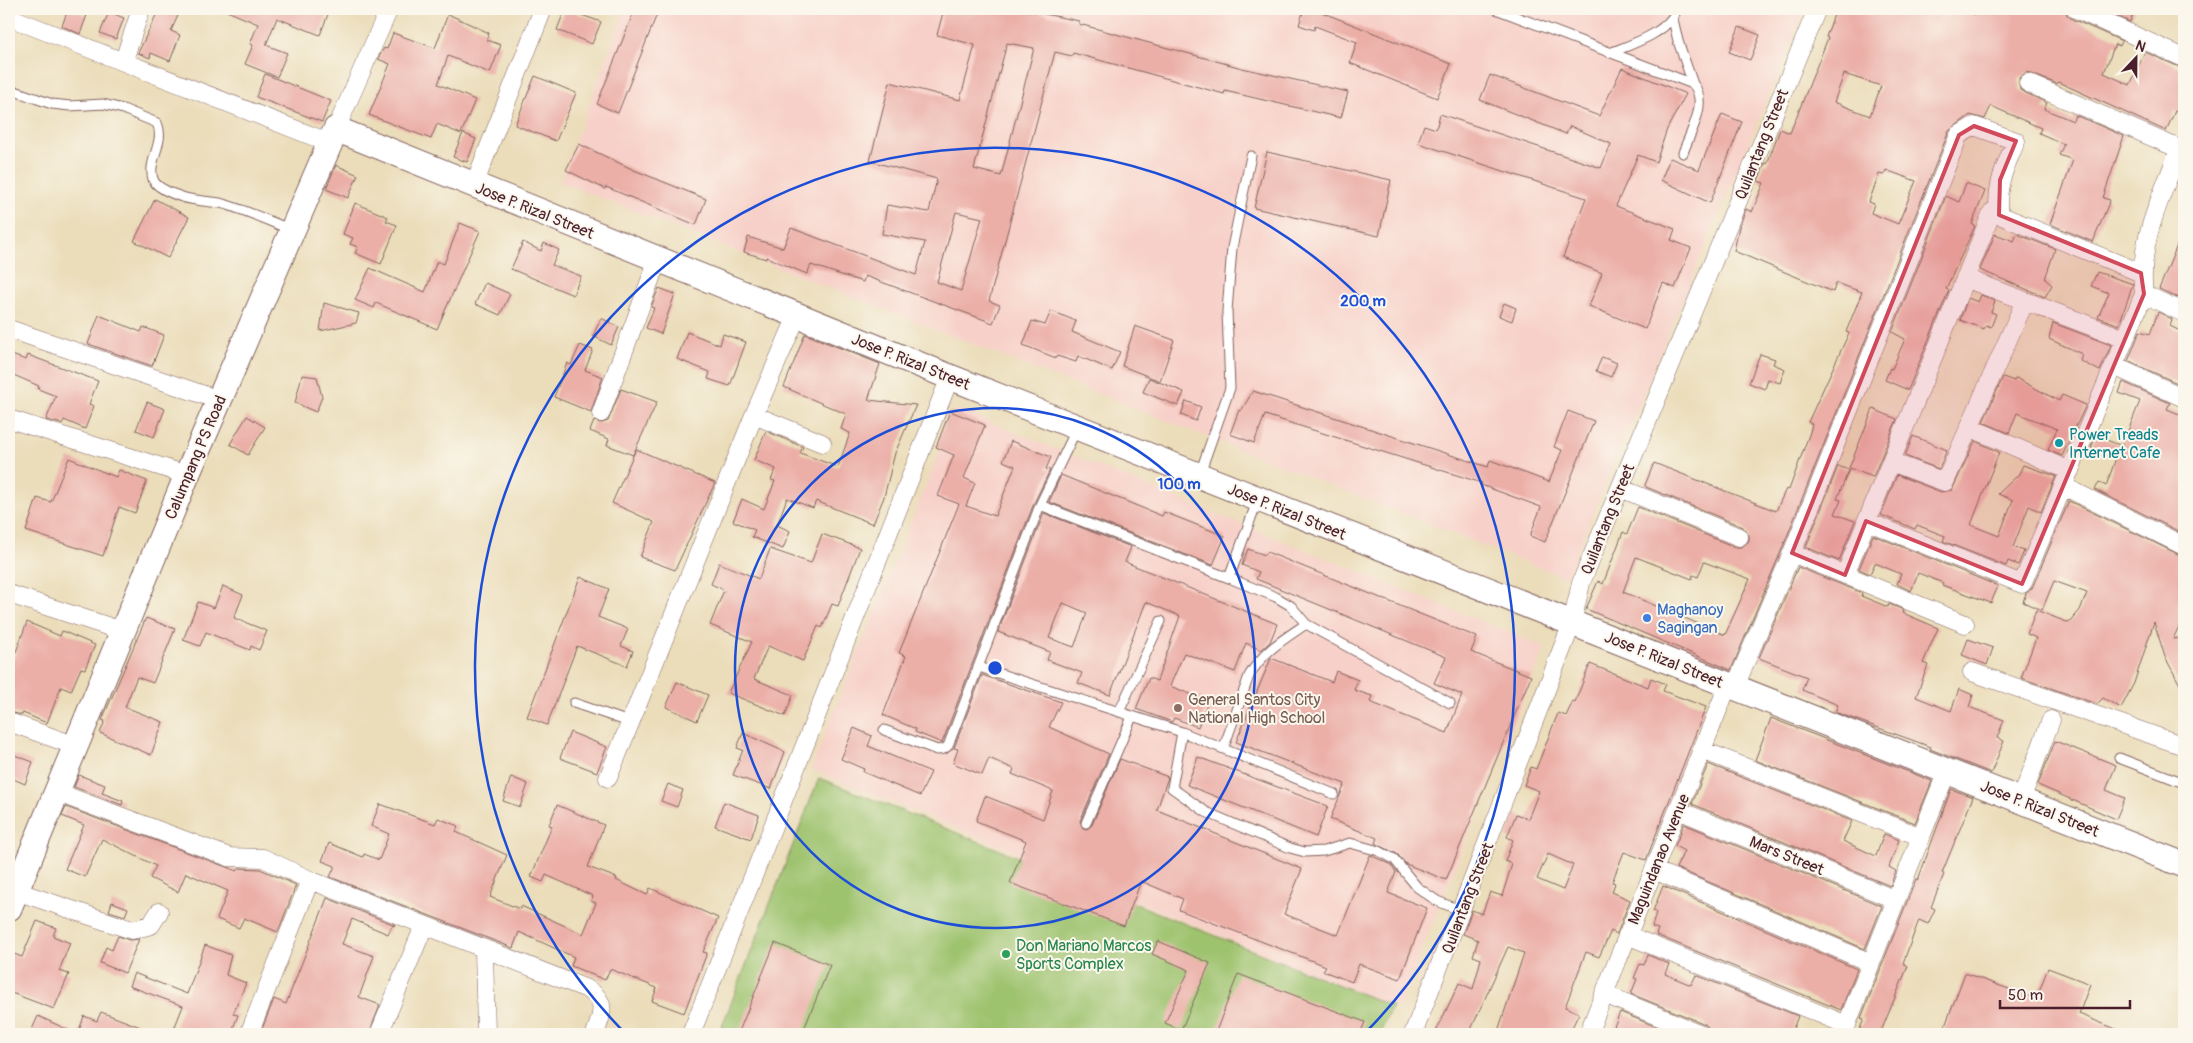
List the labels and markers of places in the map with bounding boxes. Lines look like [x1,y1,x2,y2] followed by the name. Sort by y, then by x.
[2069,425,2160,463] place label: Power Treads Internet Cafe
[2053,437,2065,449] marker: Power Treads Internet Cafe
[1657,600,1724,638] place label: Maghanoy Sagingan
[1641,612,1653,624] marker: Maghanoy Sagingan
[986,659,1004,677] centre of rings
[1188,690,1325,728] place label: General Santos City National High School
[1172,702,1184,714] marker: General Santos City National High School
[1016,936,1151,974] place label: Don Mariano Marcos Sports Complex
[1000,948,1012,960] marker: Don Mariano Marcos Sports Complex

